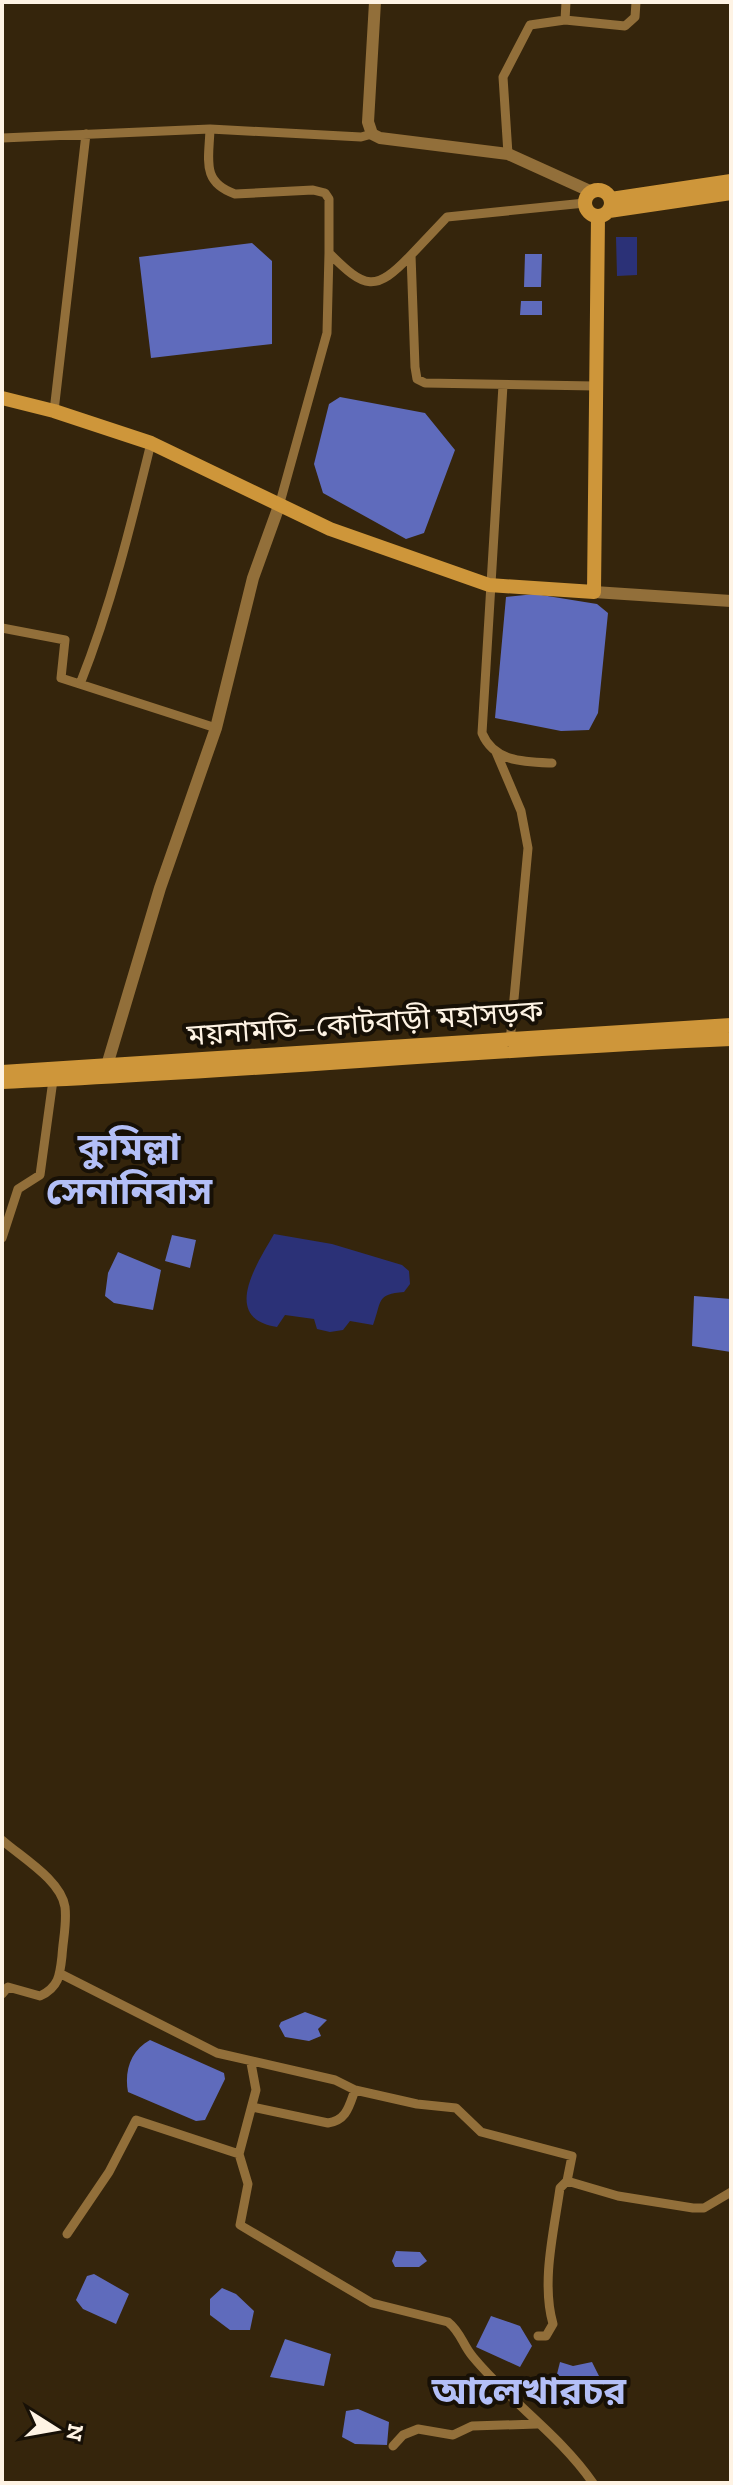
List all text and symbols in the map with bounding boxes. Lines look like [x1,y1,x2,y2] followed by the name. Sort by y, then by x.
[184,993,545,1053] street label: ময়নামতি–কোটবাড়ী মহাসড়ক
[46,1124,213,1214] district label: কুমিল্লা সেনানিবাস
[431,2368,627,2414] district label: আলেখারচর
[16,2389,96,2469] north arrow
[60,2422,90,2444] text: N

